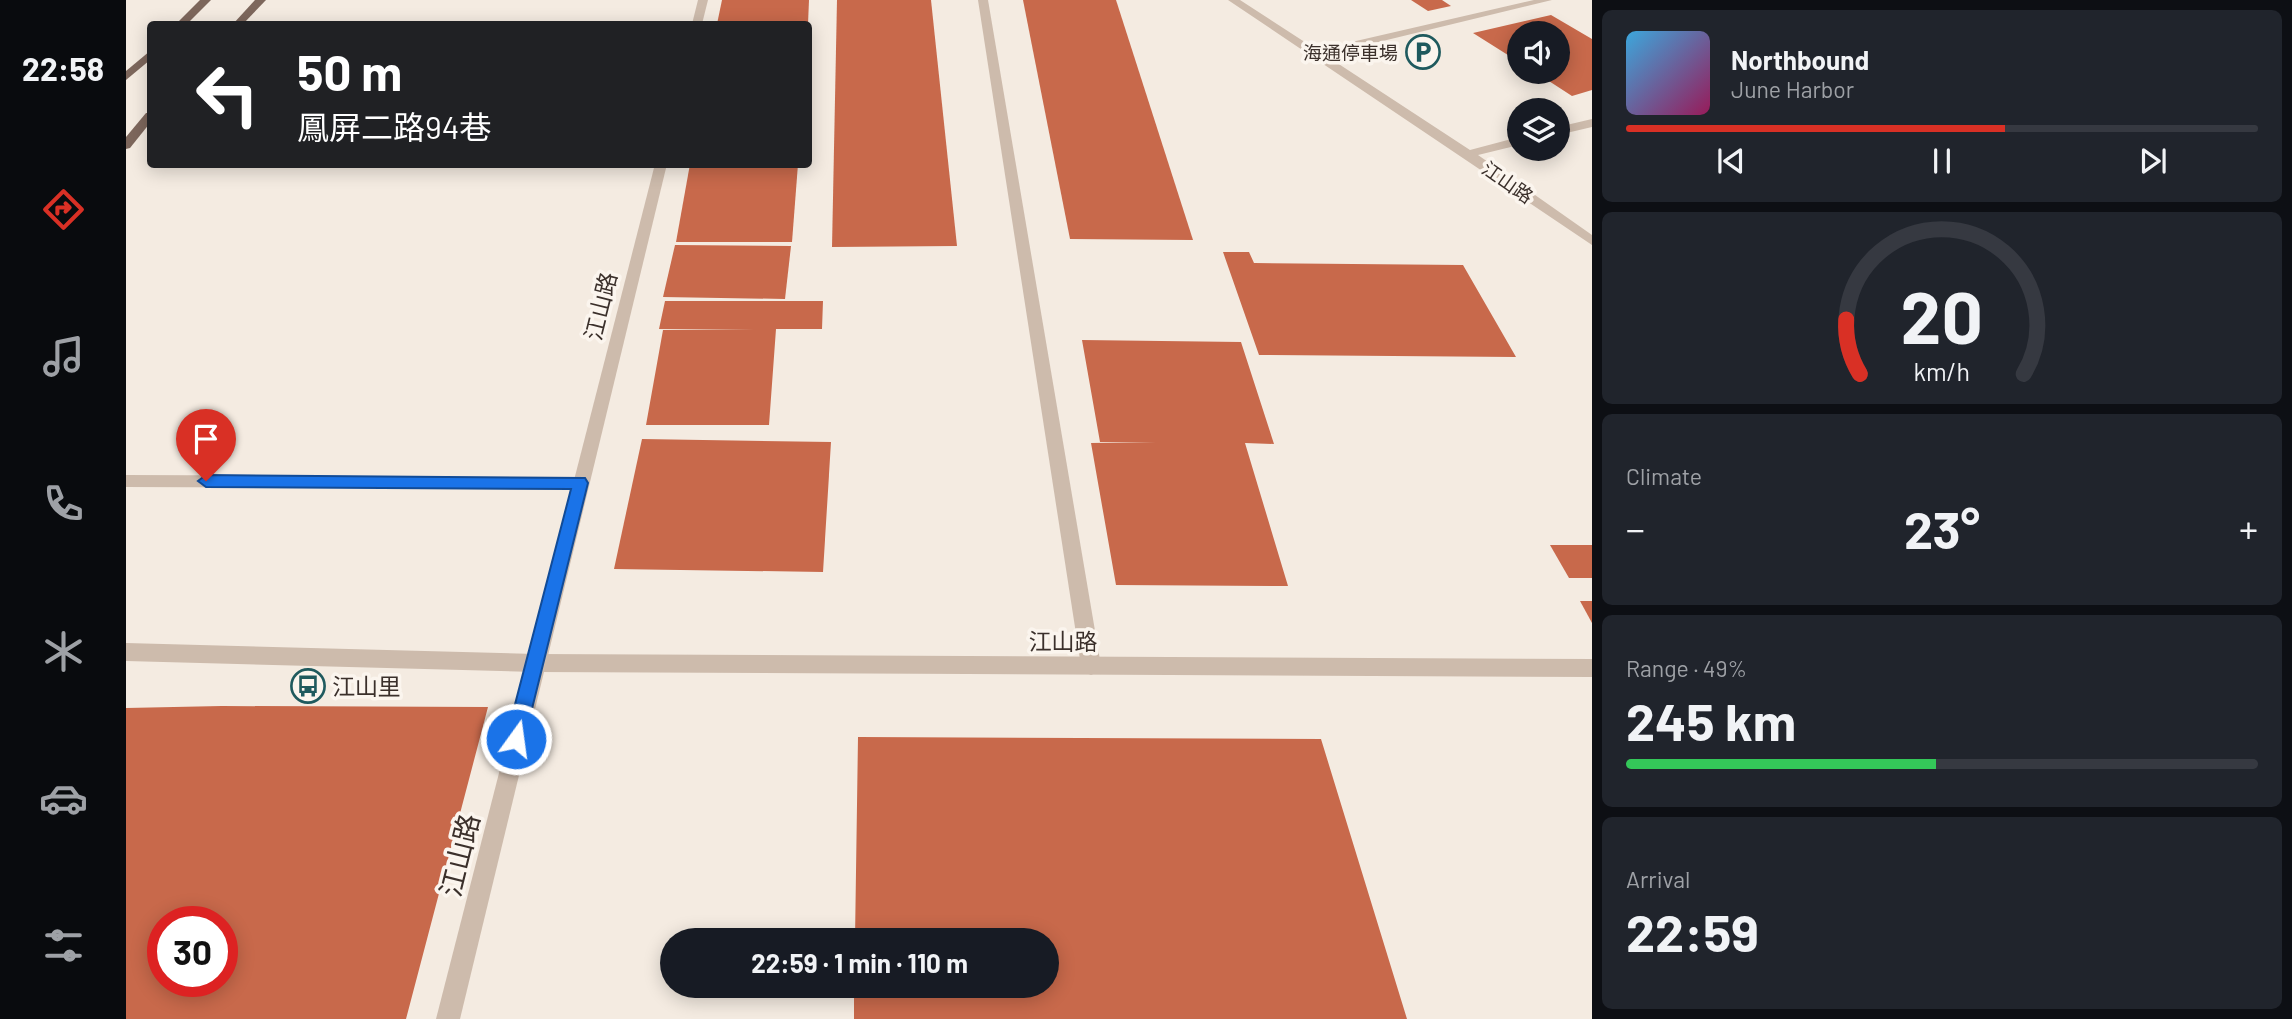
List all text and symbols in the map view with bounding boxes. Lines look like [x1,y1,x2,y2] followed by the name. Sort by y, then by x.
[1507,21,1570,161] map controls
[1507,21,1570,84] button: sound
[1404,33,1442,71] parking icon: 海通停車場
[1303,41,1398,64] place label: 海通停車場
[297,42,402,101] text: 50 m
[1731,44,1869,75] text: Northbound
[22,49,104,87] text: 22:58
[182,49,273,140] icon: left
[1731,75,1854,103] text: June Harbor
[1507,98,1570,161] button: layers
[297,107,491,145] text: 鳳屏二路94巷
[1712,142,1750,180] icon: previous
[1923,142,1961,180] icon: pause
[2134,142,2172,180] icon: next
[1478,156,1538,208] street label: 江山路
[39,185,88,234] icon: directions
[578,269,622,343] street label: 江山路
[1901,271,1983,359] text: 20
[39,332,88,381] icon: music
[1914,355,1970,385] text: km/h
[176,409,236,481] pin
[187,420,225,458] icon: arrive
[1626,462,1702,490] text: Climate
[39,479,88,528] icon: phone
[1904,497,1980,559] text: 23°
[1626,505,1645,551] text: −
[2239,505,2258,551] text: +
[39,627,88,676] icon: climate
[1029,627,1098,655] street label: 江山路
[1626,654,1747,682] text: Range · 49%
[289,667,327,705] bus stop icon: 江山里
[332,672,401,700] place label: 江山里
[1626,689,1796,751] text: 245 km
[479,702,553,776] position arrow
[39,774,88,823] icon: car
[432,810,486,900] street label: 江山路
[1626,865,1690,893] text: Arrival
[1626,900,1759,962] text: 22:59
[147,906,238,997] speed limit sign: 30
[39,921,88,970] icon: filters
[751,947,968,978] text: 22:59 · 1 min · 110 m

